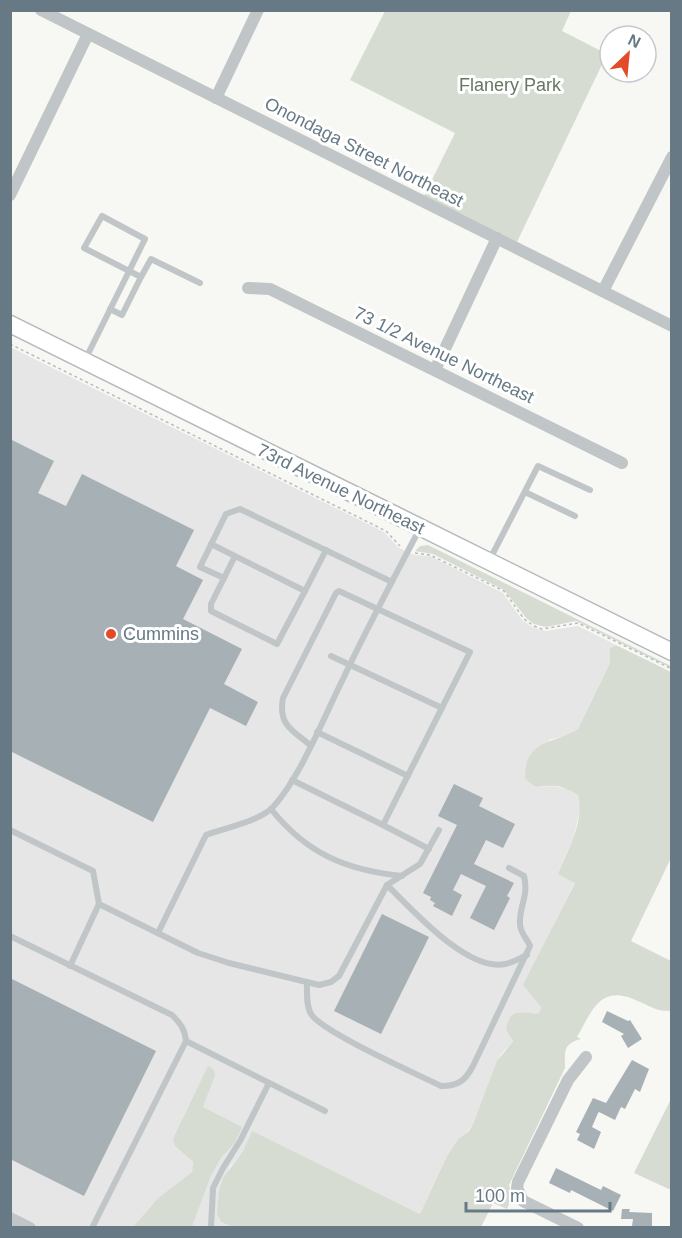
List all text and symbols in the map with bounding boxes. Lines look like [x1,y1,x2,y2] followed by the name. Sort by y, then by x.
[598,24,658,84] north arrow
[625,31,643,51] text: N
[459,75,562,95] park label: Flanery Park
[261,93,467,211] street label: Onondaga Street Northeast
[351,303,537,407] street label: 73 1/2 Avenue Northeast
[254,440,428,538] street label: 73rd Avenue Northeast
[123,624,199,644] place label: Cummins
[104,627,118,641] marker: Cummins
[466,1175,610,1213] scale bar
[475,1186,525,1206] text: 100 m

